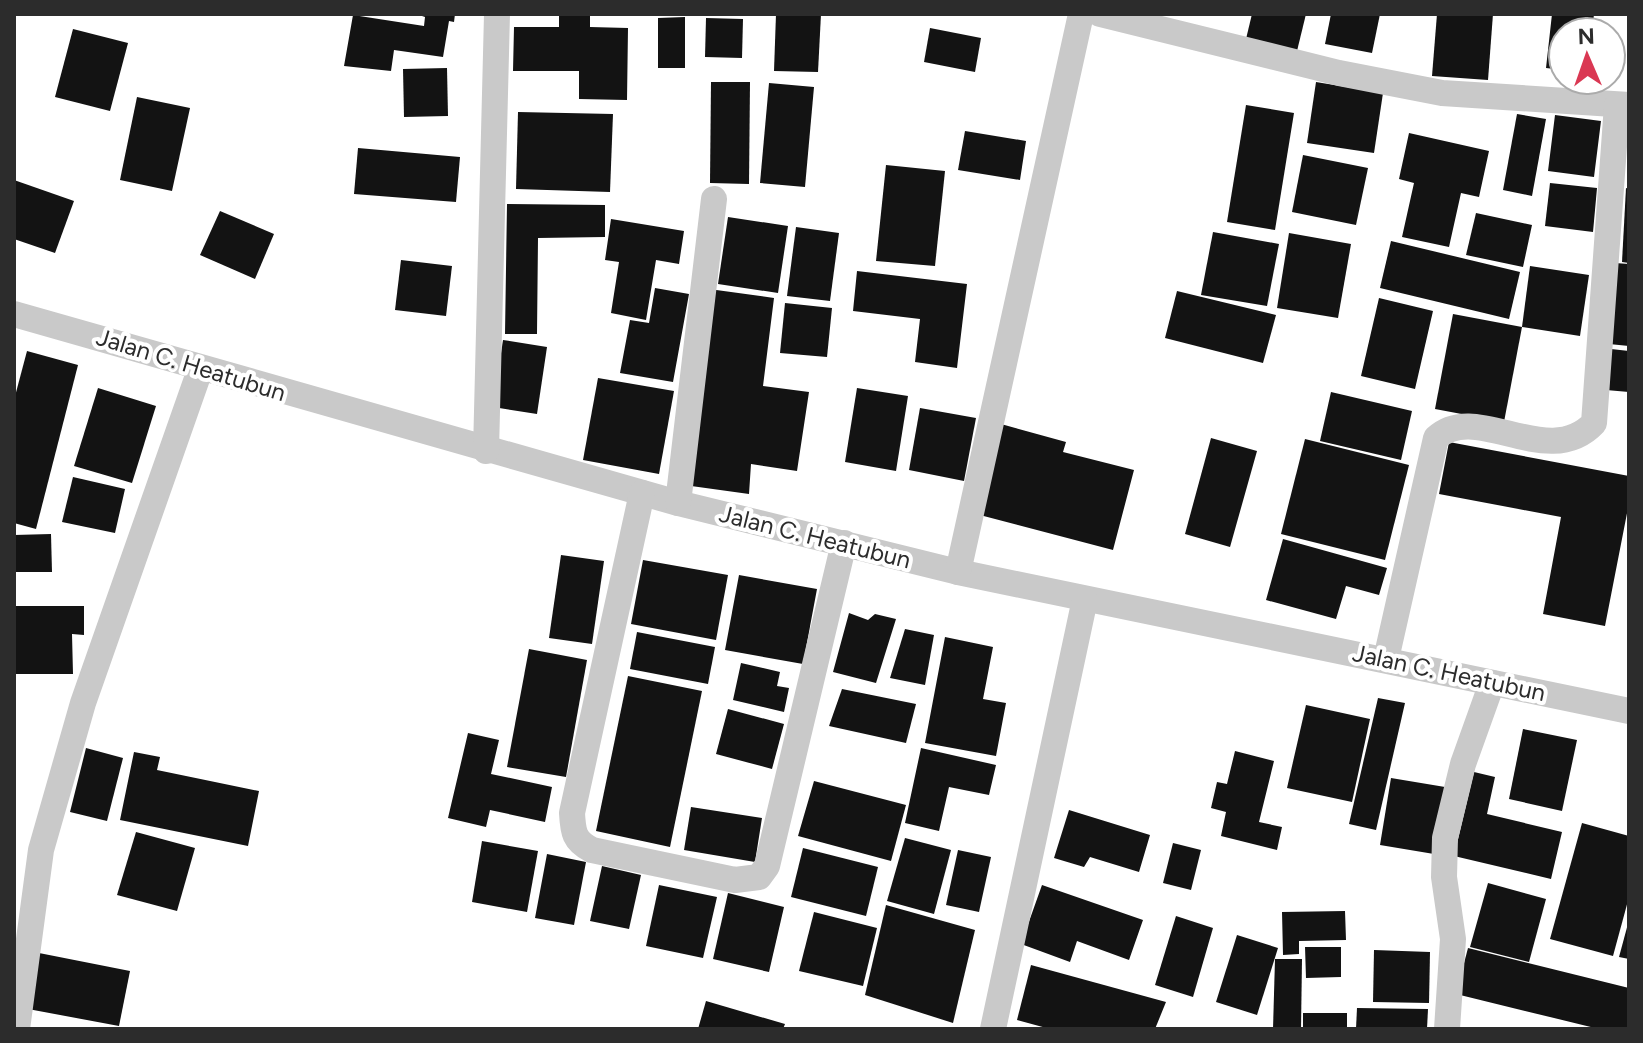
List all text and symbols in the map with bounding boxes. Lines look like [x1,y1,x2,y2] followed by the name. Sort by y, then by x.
[1547,16,1627,96] north arrow
[1577,23,1595,50] text: N
[93,322,289,407] street label: Jalan C. Heatubun
[716,499,914,574] street label: Jalan C. Heatubun
[1350,638,1548,707] street label: Jalan C. Heatubun

